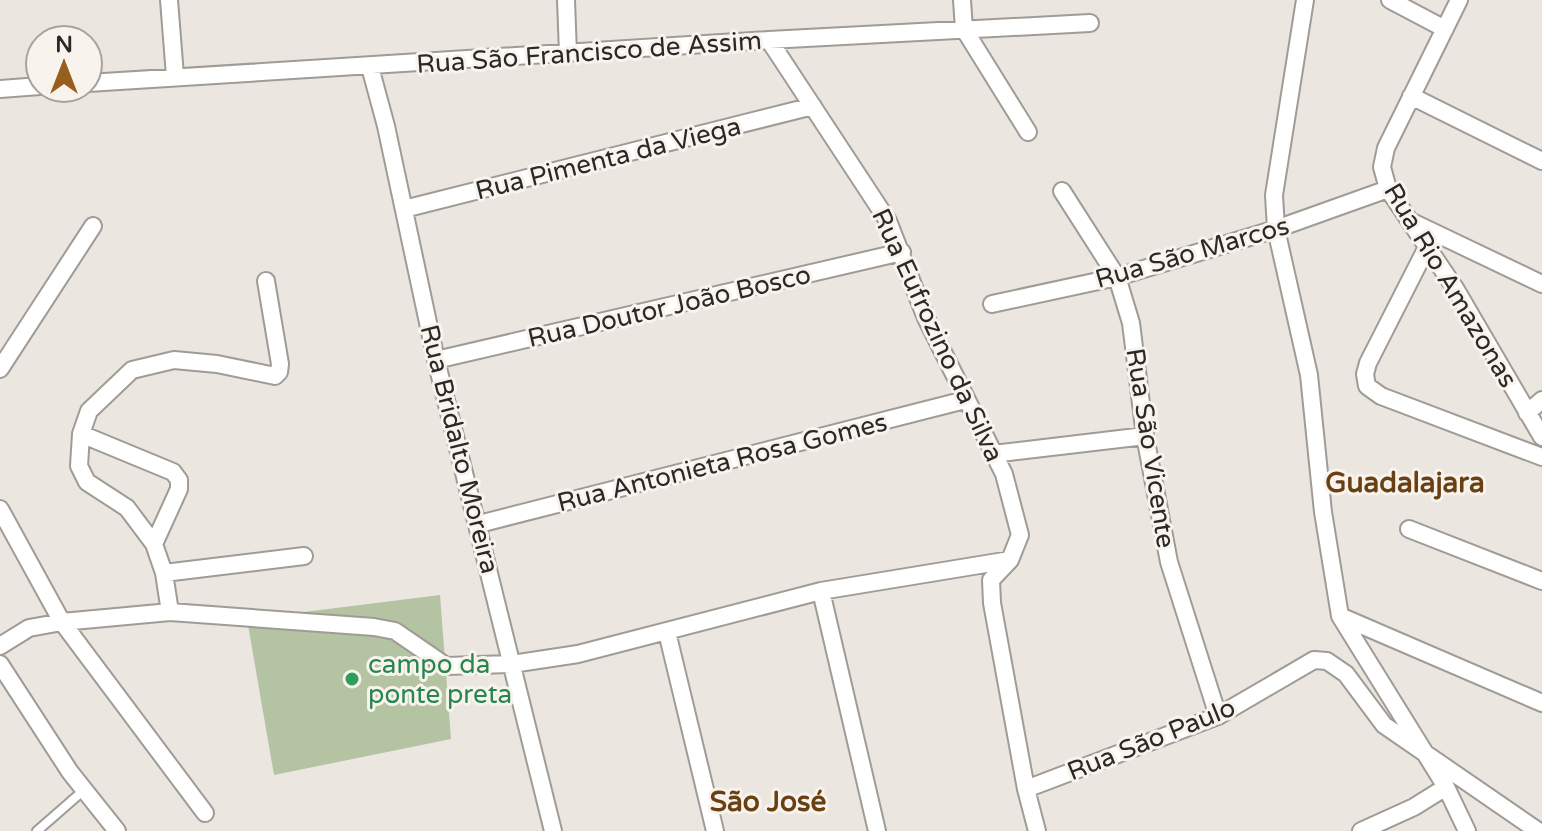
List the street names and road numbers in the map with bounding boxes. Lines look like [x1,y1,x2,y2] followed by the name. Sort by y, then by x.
[415,25,763,80] street label: Rua São Francisco de Assim
[472,110,744,207] street label: Rua Pimenta da Viega
[1377,178,1524,393] street label: Rua Rio Amazonas
[865,204,1010,467] street label: Rua Eufrozino da Silva
[1092,210,1293,295] street label: Rua São Marcos
[525,259,814,354] street label: Rua Doutor João Bosco
[414,321,505,577] street label: Rua Bridalto Moreira
[1119,346,1182,550] street label: Rua São Vicente
[554,406,890,519] street label: Rua Antonieta Rosa Gomes
[1063,692,1240,787] street label: Rua São Paulo

